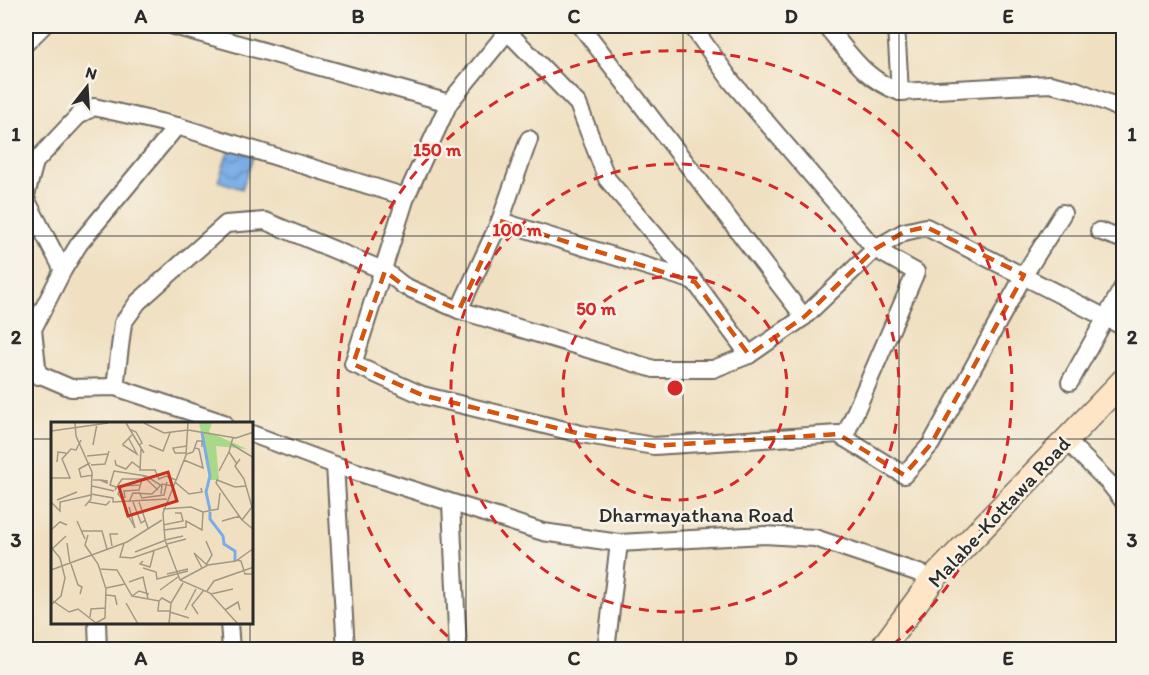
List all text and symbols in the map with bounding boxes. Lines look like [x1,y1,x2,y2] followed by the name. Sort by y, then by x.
[134,4,148,28] text: A
[352,4,365,28] text: B
[568,4,581,28] text: C
[784,4,798,28] text: D
[1002,4,1014,28] text: E
[57,57,117,117] north arrow
[83,62,99,84] text: N
[11,122,21,146] text: 1
[1127,122,1137,146] text: 1
[413,139,462,161] text: 150 m
[492,219,543,241] text: 100 m
[576,298,617,320] text: 50 m
[11,325,22,349] text: 2
[1127,325,1138,349] text: 2
[665,378,685,398] centre of rings
[51,422,254,624] inset map
[922,431,1075,592] street label: Malabe-Kottawa Road
[598,502,794,527] street label: Dharmayathana Road
[11,528,22,552] text: 3
[1127,528,1138,552] text: 3
[134,646,148,670] text: A
[352,646,365,670] text: B
[568,646,581,670] text: C
[784,646,798,670] text: D
[1002,646,1014,670] text: E

